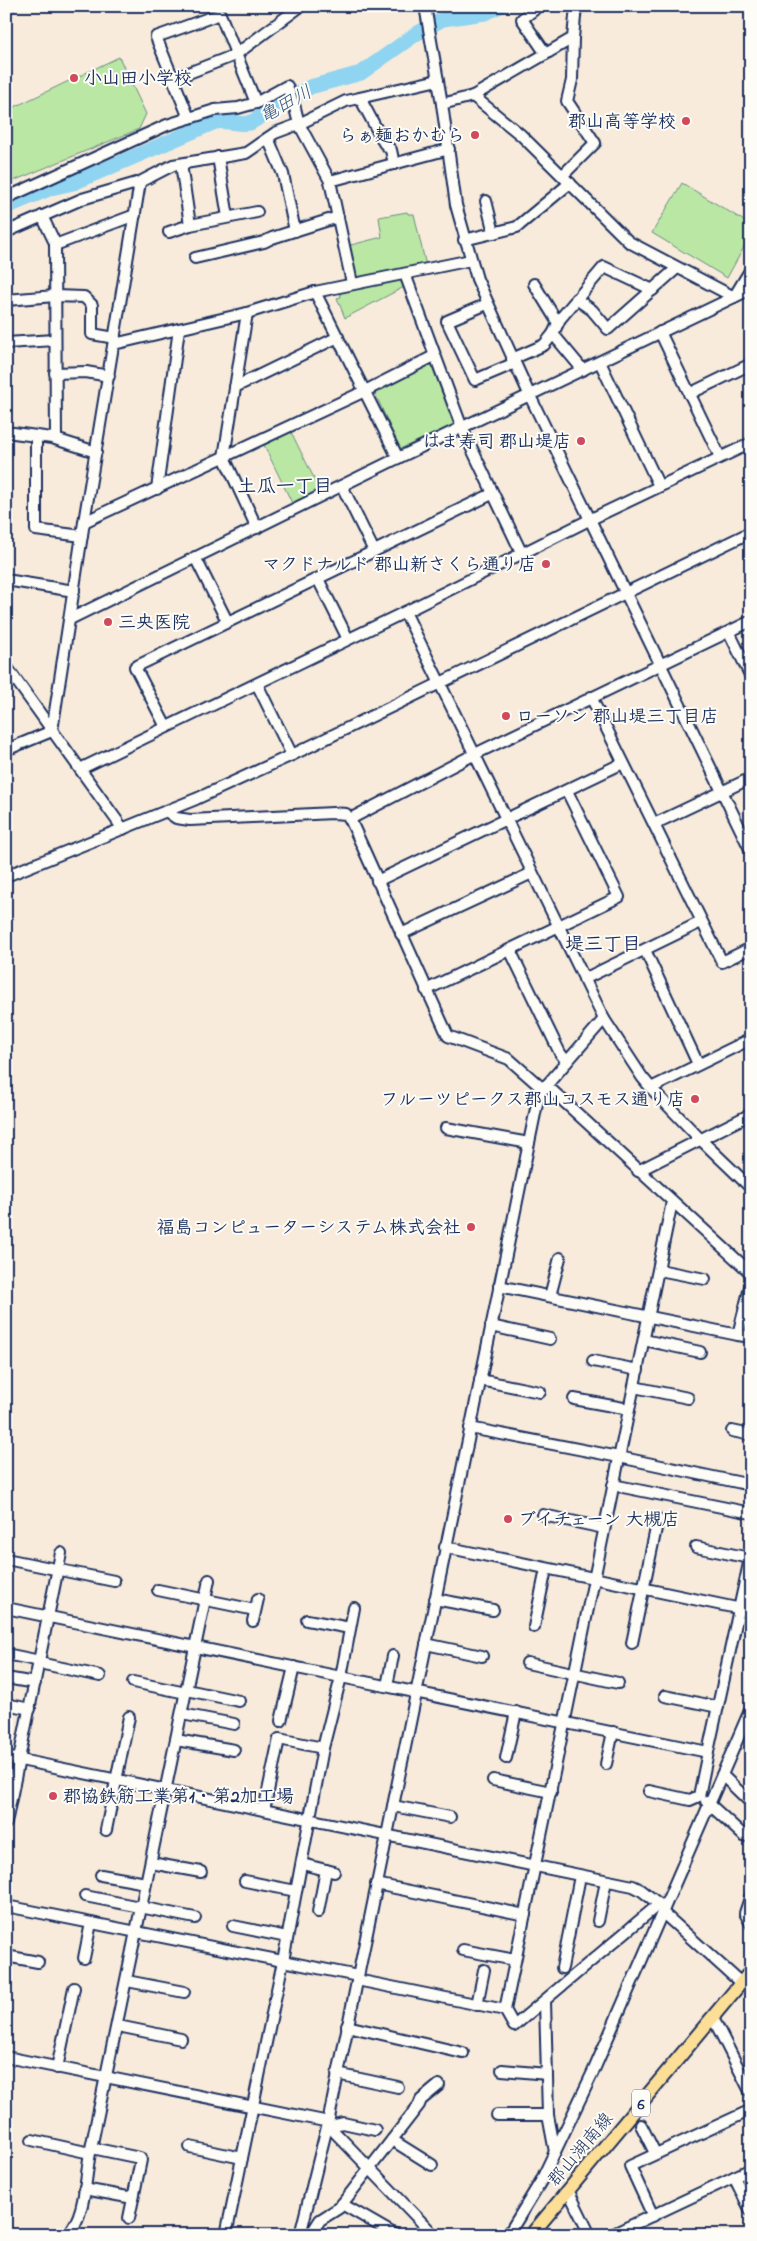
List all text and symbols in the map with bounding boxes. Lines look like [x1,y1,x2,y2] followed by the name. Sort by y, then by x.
[84,67,192,93] place label: 小山田小学校
[68,72,80,84] marker: 小山田小学校
[255,80,318,131] water label: 亀田川
[568,110,676,136] place label: 郡山高等学校
[680,115,692,127] marker: 郡山高等学校
[339,124,465,150] place label: らぁ麺おかむら
[469,129,481,141] marker: らぁ麺おかむら
[423,430,571,456] place label: はま寿司 郡山堤店
[575,435,587,447] marker: はま寿司 郡山堤店
[237,474,333,501] district label: 土瓜一丁目
[262,553,536,579] place label: マクドナルド 郡山新さくら通り店
[540,558,552,570] marker: マクドナルド 郡山新さくら通り店
[118,611,190,637] place label: 三央医院
[102,616,114,628] marker: 三央医院
[516,705,719,731] place label: ローソン 郡山堤三丁目店
[500,710,512,722] marker: ローソン 郡山堤三丁目店
[565,932,641,959] district label: 堤三丁目
[380,1088,685,1114] place label: フルーツピークス郡山コスモス通り店
[689,1093,701,1105] marker: フルーツピークス郡山コスモス通り店
[156,1216,461,1242] place label: 福島コンピューターシステム株式会社
[465,1221,477,1233] marker: 福島コンピューターシステム株式会社
[518,1508,679,1534] place label: ブイチェーン 大槻店
[502,1513,514,1525] marker: ブイチェーン 大槻店
[63,1785,294,1811] place label: 郡協鉄筋工業第1・第2加工場
[47,1790,59,1802] marker: 郡協鉄筋工業第1・第2加工場
[632,2090,650,2116] road number: 6
[543,2107,620,2193] street label: 郡山湖南線

